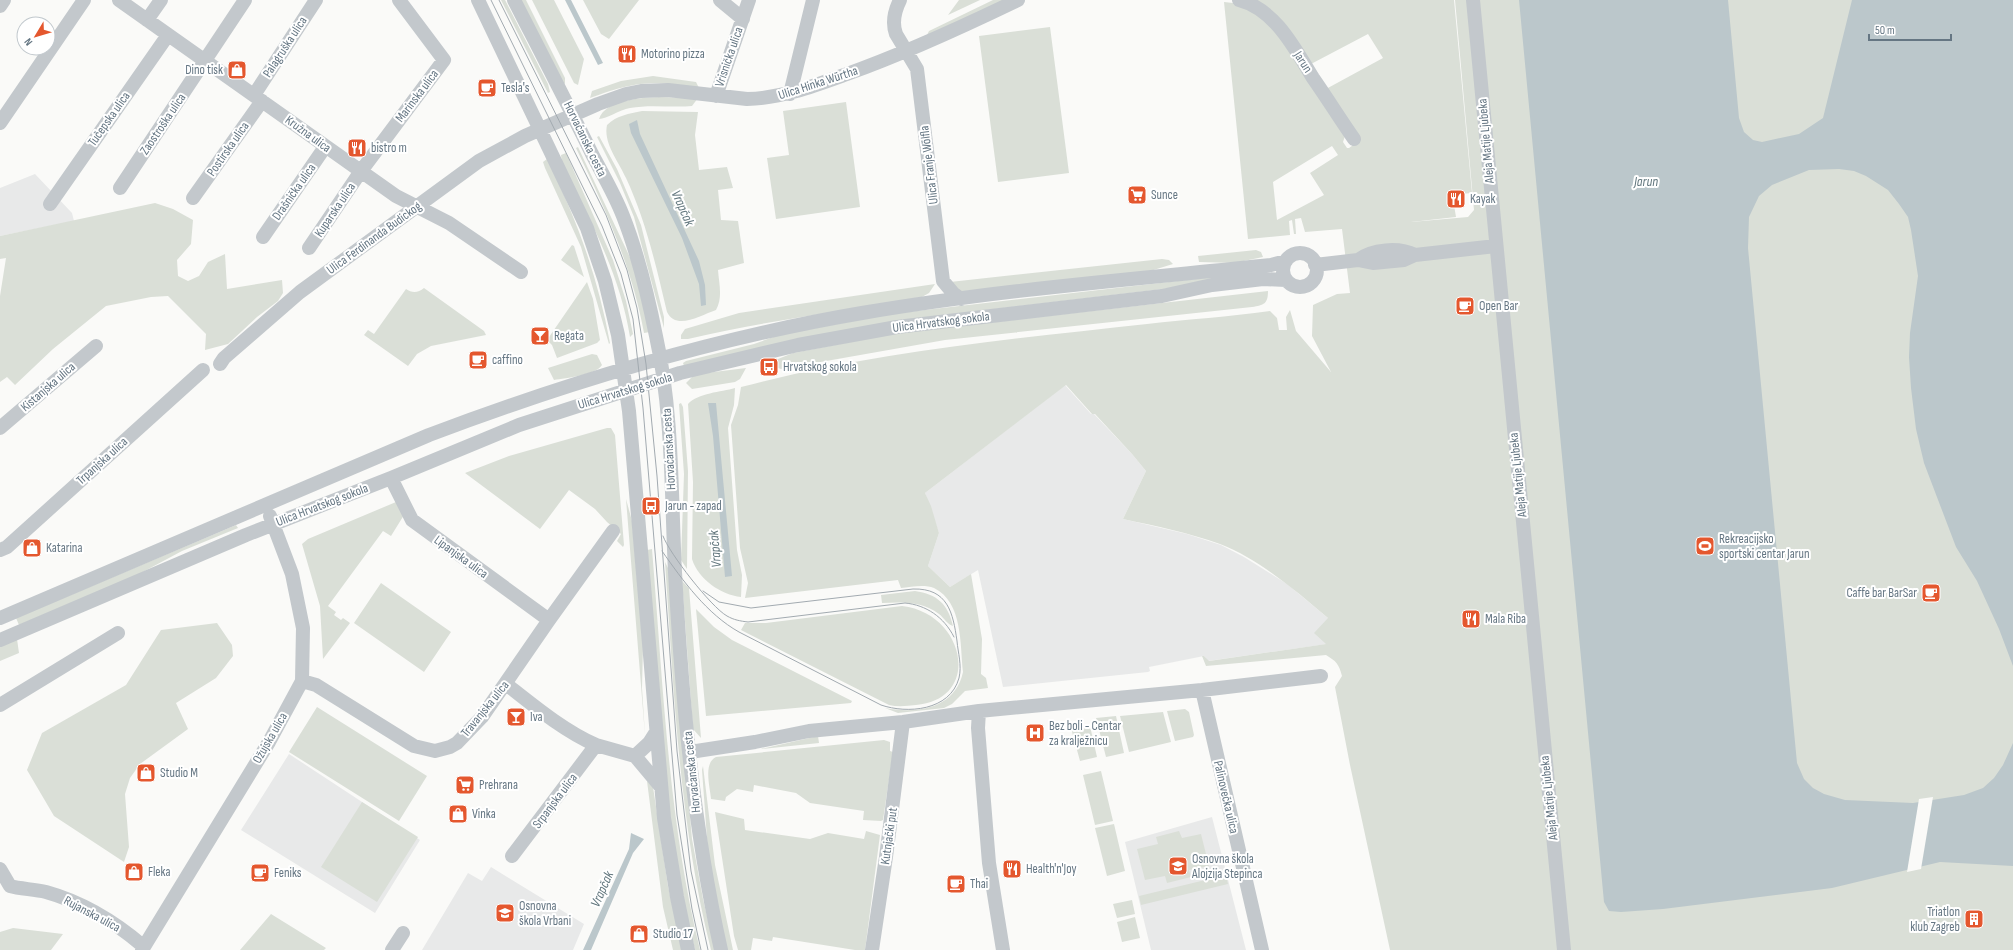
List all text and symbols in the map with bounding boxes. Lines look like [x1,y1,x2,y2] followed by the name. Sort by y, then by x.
[259,14,311,80] street label: Palagruška ulica
[16,16,56,56] north arrow
[1869,16,1951,42] scale bar
[1875,23,1895,38] text: 50 m
[711,25,747,89] street label: Vrisnička ulica
[22,35,35,48] text: N
[616,43,638,65] restaurant icon: Motorino pizza
[641,46,705,62] place label: Motorino pizza
[1290,47,1316,76] street label: Jarun
[226,59,248,81] shop icon: Dino tisk
[185,62,223,78] place label: Dino tisk
[776,63,860,103] street label: Ulica Hinka Würtha
[392,67,442,125] street label: Marinska ulica
[476,77,498,99] cafe icon: Tesla's
[501,80,530,96] place label: Tesla's
[84,89,134,149] street label: Tučepska ulica
[137,90,189,158] street label: Zaostroška ulica
[1474,98,1498,185] street label: Aleja Matije Ljubeka
[560,99,610,179] street label: Horvaćanska cesta
[282,112,334,156] street label: Kružna ulica
[203,119,253,179] street label: Postirska ulica
[916,125,942,205] street label: Ulica Franje Wölfla
[346,137,368,159] restaurant icon: bistro m
[371,140,407,156] place label: bistro m
[269,161,319,223] street label: Drašnička ulica
[1633,173,1658,190] water label: Jarun
[311,180,359,240] street label: Kuparska ulica
[1126,184,1148,206] supermarket icon: Sunce
[668,187,699,229] water label: Vrapčak
[1151,187,1178,203] place label: Sunce
[1445,188,1467,210] restaurant icon: Kayak
[1470,191,1496,207] place label: Kayak
[324,198,424,278] street label: Ulica Ferdinanda Budickog
[1454,295,1476,317] cafe icon: Open Bar
[1479,298,1518,314] place label: Open Bar
[892,308,990,336] street label: Ulica Hrvatskog sokola
[529,325,551,347] bar icon: Regata
[554,328,584,344] place label: Regata
[467,349,489,371] cafe icon: caffino
[492,352,523,368] place label: caffino
[758,356,780,378] bus stop icon: Hrvatskog sokola
[17,359,79,415] street label: Kistanjska ulica
[783,359,857,375] place label: Hrvatskog sokola
[576,369,674,413] street label: Ulica Hrvatskog sokola
[659,408,679,490] street label: Horvaćanska cesta
[1506,432,1531,519] street label: Aleja Matije Ljubeka
[73,434,131,488] street label: Trpanjska ulica
[274,480,370,530] street label: Ulica Hrvatskog sokola
[640,495,662,517] bus stop icon: Jarun - zapad
[664,498,722,514] place label: Jarun - zapad
[705,529,725,568] water label: Vrapčak
[1719,531,1809,562] place label: Rekreacijsko sportski centar Jarun
[431,532,491,582] street label: Lipanjska ulica
[1694,535,1716,557] sports icon: Rekreacijsko sportski centar Jarun
[21,537,43,559] shop icon: Katarina
[46,540,82,556] place label: Katarina
[1920,582,1942,604] cafe icon: Caffe bar BarSar
[1846,585,1917,601] place label: Caffe bar BarSar
[1460,608,1482,630] restaurant icon: Mala Riba
[1485,611,1526,627] place label: Mala Riba
[457,678,513,740] street label: Travanjska ulica
[505,706,527,728] bar icon: Iva
[530,709,542,725] place label: Iva
[249,710,291,766] street label: Ožujska ulica
[1049,718,1122,749] place label: Bez boli - Centar za kralježnicu
[1024,722,1046,744] hospital icon: Bez boli - Centar za kralježnicu
[680,730,704,814] street label: Horvaćanska cesta
[1537,755,1562,842] street label: Aleja Matije Ljubeka
[1210,759,1242,835] street label: Palinovečka ulica
[135,762,157,784] shop icon: Studio M
[160,765,198,781] place label: Studio M
[529,770,581,832] street label: Srpanjska ulica
[454,774,476,796] supermarket icon: Prehrana
[479,777,518,793] place label: Prehrana
[447,803,469,825] shop icon: Vinka
[472,806,496,822] place label: Vinka
[877,806,901,866] street label: Kutnjački put
[1191,851,1262,882] place label: Osnovna škola Alojzija Stepinca
[1167,855,1189,877] school or university icon: Osnovna škola Alojzija Stepinca
[1001,858,1023,880] restaurant icon: Health'n'Joy
[123,861,145,883] shop icon: Fleka
[1026,861,1076,877] place label: Health'n'Joy
[249,862,271,884] cafe icon: Feniks
[148,864,171,880] place label: Fleka
[274,865,302,881] place label: Feniks
[587,868,618,910] water label: Vrapčak
[945,873,967,895] cafe icon: Thai
[970,876,988,892] place label: Thai
[61,892,123,936] street label: Rujanska ulica
[519,898,571,929] place label: Osnovna škola Vrbani
[494,902,516,924] school or university icon: Osnovna škola Vrbani
[1910,904,1960,935] place label: Triatlon klub Zagreb
[1963,908,1985,930] building icon: Triatlon klub Zagreb
[628,923,650,945] shop icon: Studio 17
[653,926,694,942] place label: Studio 17

